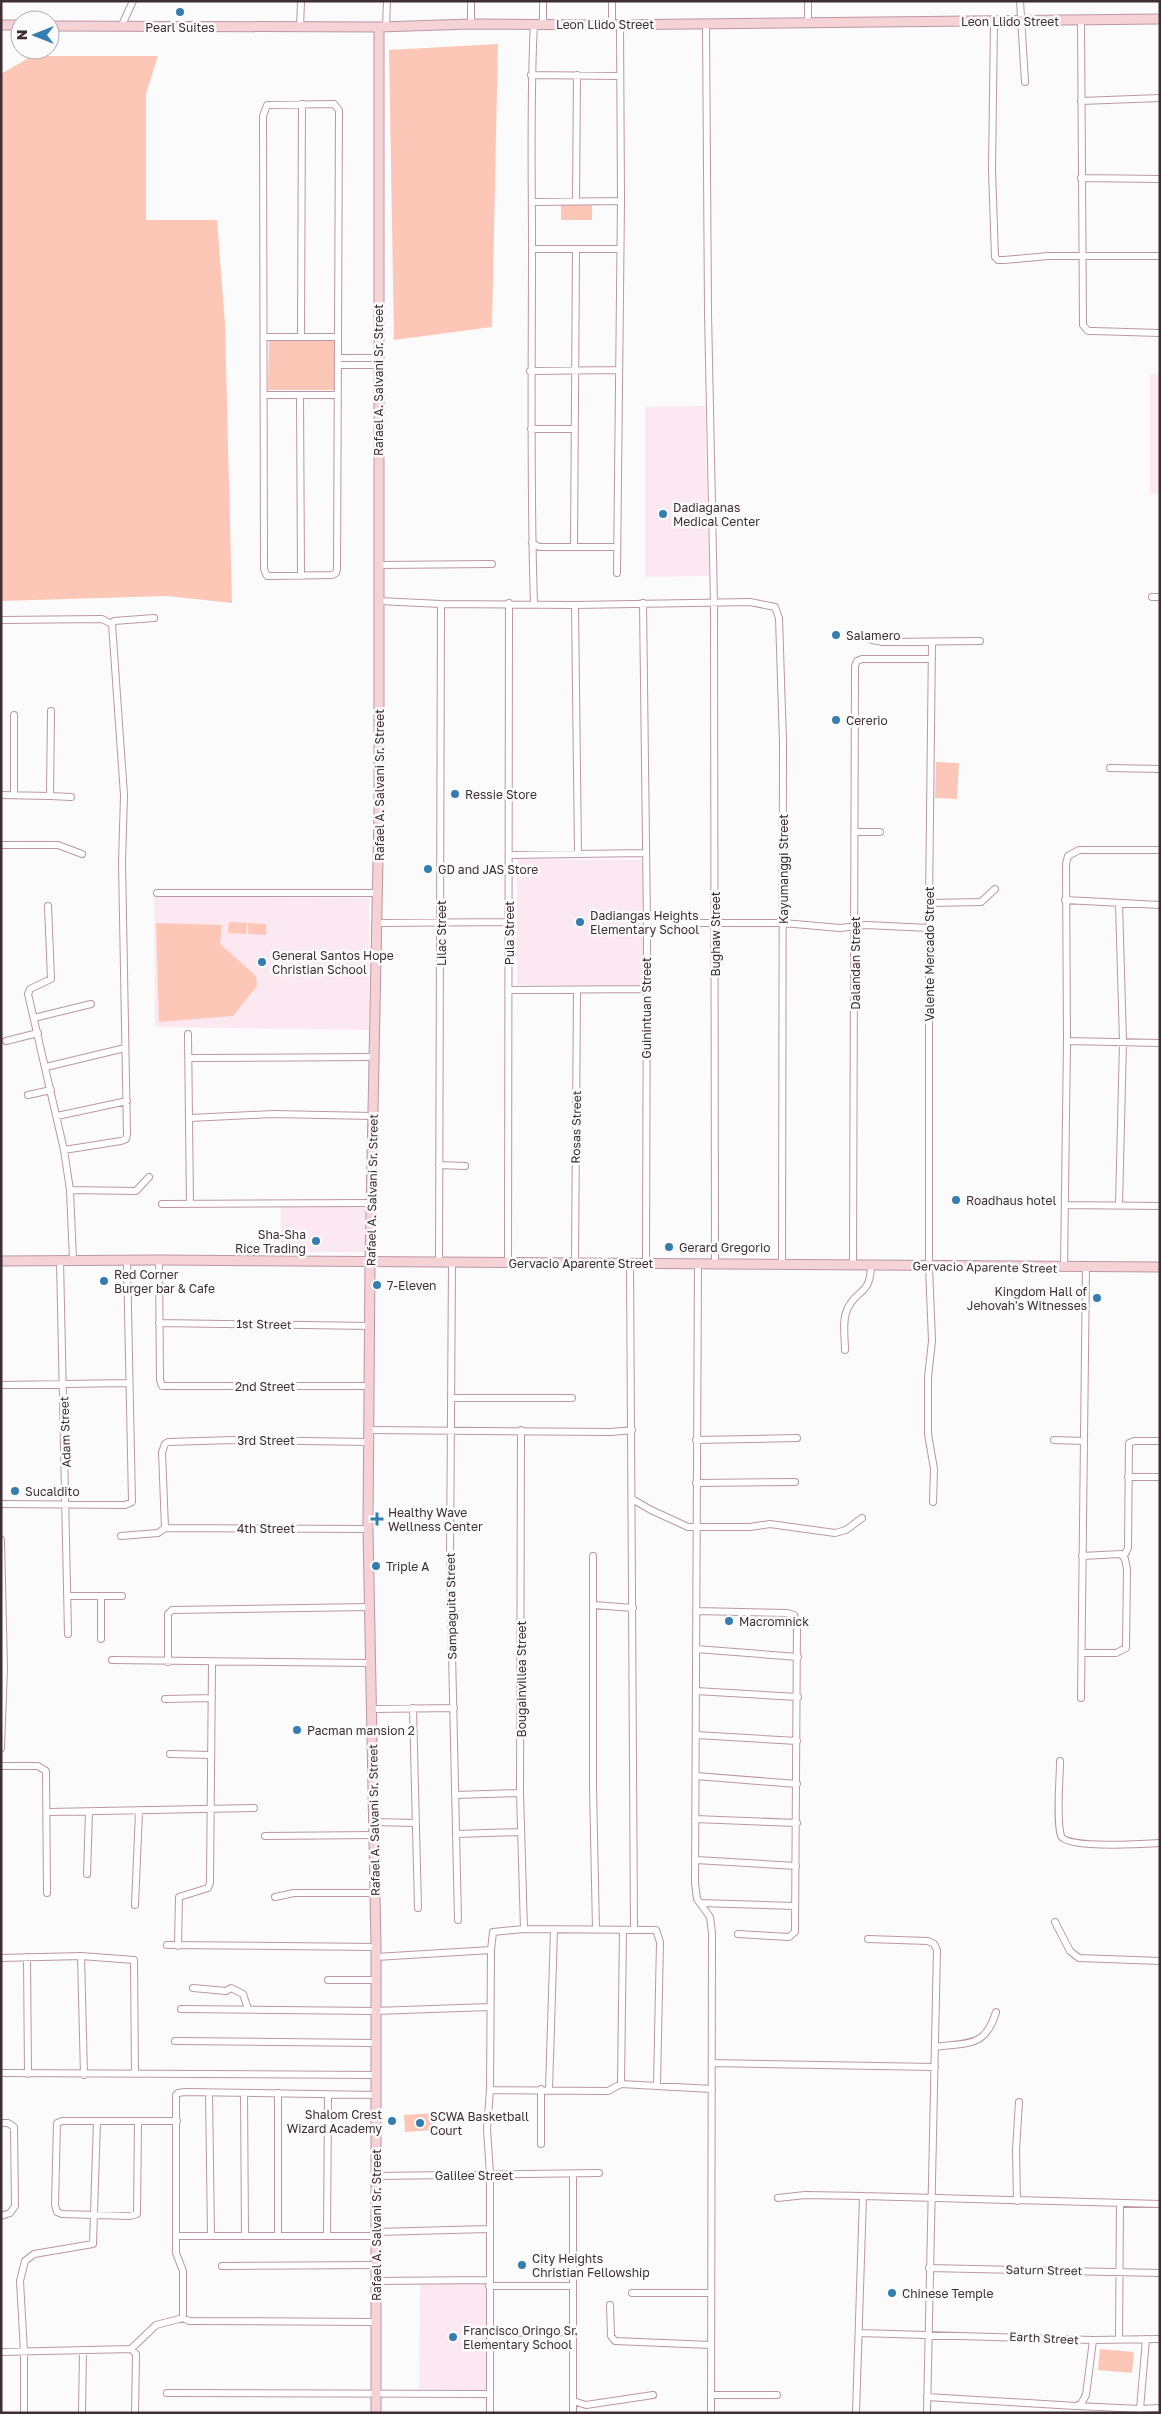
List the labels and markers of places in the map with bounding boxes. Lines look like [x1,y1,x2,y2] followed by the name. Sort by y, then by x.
[174,6,186,18] marker: Pearl Suites
[145,20,215,35] place label: Pearl Suites
[673,500,760,529] place label: Dadiaganas Medical Center
[657,508,669,520] marker: Dadiaganas Medical Center
[846,628,900,643] place label: Salamero
[830,629,842,641] marker: Salamero
[846,713,888,728] place label: Cererio
[830,714,842,726] marker: Cererio
[465,787,537,802] place label: Ressie Store
[449,788,461,800] marker: Ressie Store
[438,862,538,877] place label: GD and JAS Store
[422,863,434,875] marker: GD and JAS Store
[590,908,699,937] place label: Dadiangas Heights Elementary School
[574,916,586,928] marker: Dadiangas Heights Elementary School
[272,948,394,977] place label: General Santos Hope Christian School
[256,956,268,968] marker: General Santos Hope Christian School
[966,1193,1057,1208] place label: Roadhaus hotel
[950,1194,962,1206] marker: Roadhaus hotel
[235,1227,306,1256] place label: Sha-Sha Rice Trading
[310,1235,322,1247] marker: Sha-Sha Rice Trading
[679,1240,770,1255] place label: Gerard Gregorio
[663,1241,675,1253] marker: Gerard Gregorio
[114,1267,215,1296] place label: Red Corner Burger bar & Cafe
[98,1275,110,1287] marker: Red Corner Burger bar & Cafe
[387,1278,437,1293] place label: 7-Eleven
[371,1279,383,1291] marker: 7-Eleven
[967,1284,1088,1313] place label: Kingdom Hall of Jehovah's Witnesses
[1091,1292,1103,1304] marker: Kingdom Hall of Jehovah's Witnesses
[25,1484,80,1499] place label: Sucaldito
[9,1485,21,1497] marker: Sucaldito
[388,1505,483,1534] place label: Healthy Wave Wellness Center
[370,1512,384,1526] marker: Healthy Wave Wellness Center
[386,1559,429,1574] place label: Triple A
[370,1560,382,1572] marker: Triple A
[739,1614,809,1629] place label: Macromnick
[723,1615,735,1627] marker: Macromnick
[307,1723,415,1738] place label: Pacman mansion 2
[291,1724,303,1736] marker: Pacman mansion 2
[287,2107,382,2136] place label: Shalom Crest Wizard Academy
[430,2109,529,2138] place label: SCWA Basketball Court
[386,2115,398,2127] marker: Shalom Crest Wizard Academy
[414,2117,426,2129] marker: SCWA Basketball Court
[532,2251,650,2280] place label: City Heights Christian Fellowship
[516,2259,528,2271] marker: City Heights Christian Fellowship
[902,2286,993,2301] place label: Chinese Temple
[886,2287,898,2299] marker: Chinese Temple
[463,2323,578,2352] place label: Francisco Oringo Sr. Elementary School
[447,2331,459,2343] marker: Francisco Oringo Sr. Elementary School

